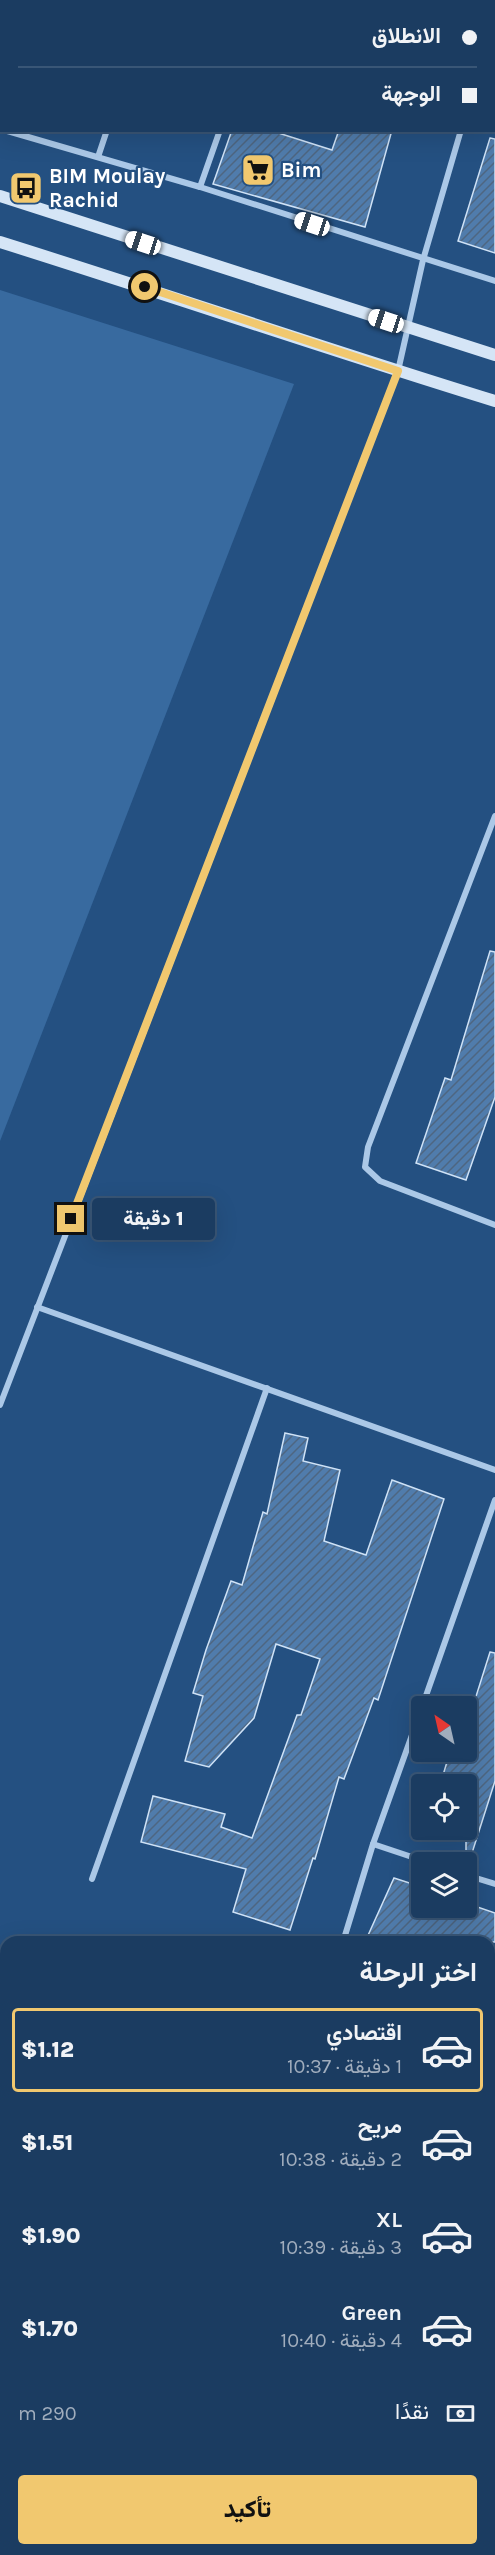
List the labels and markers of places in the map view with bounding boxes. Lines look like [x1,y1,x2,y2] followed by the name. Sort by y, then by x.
[240,152,276,188] supermarket icon: Bim
[281,158,321,182] place label: Bim
[49,164,166,212] place label: BIM Moulay Rachid
[8,170,44,206] bus stop icon: BIM Moulay Rachid

